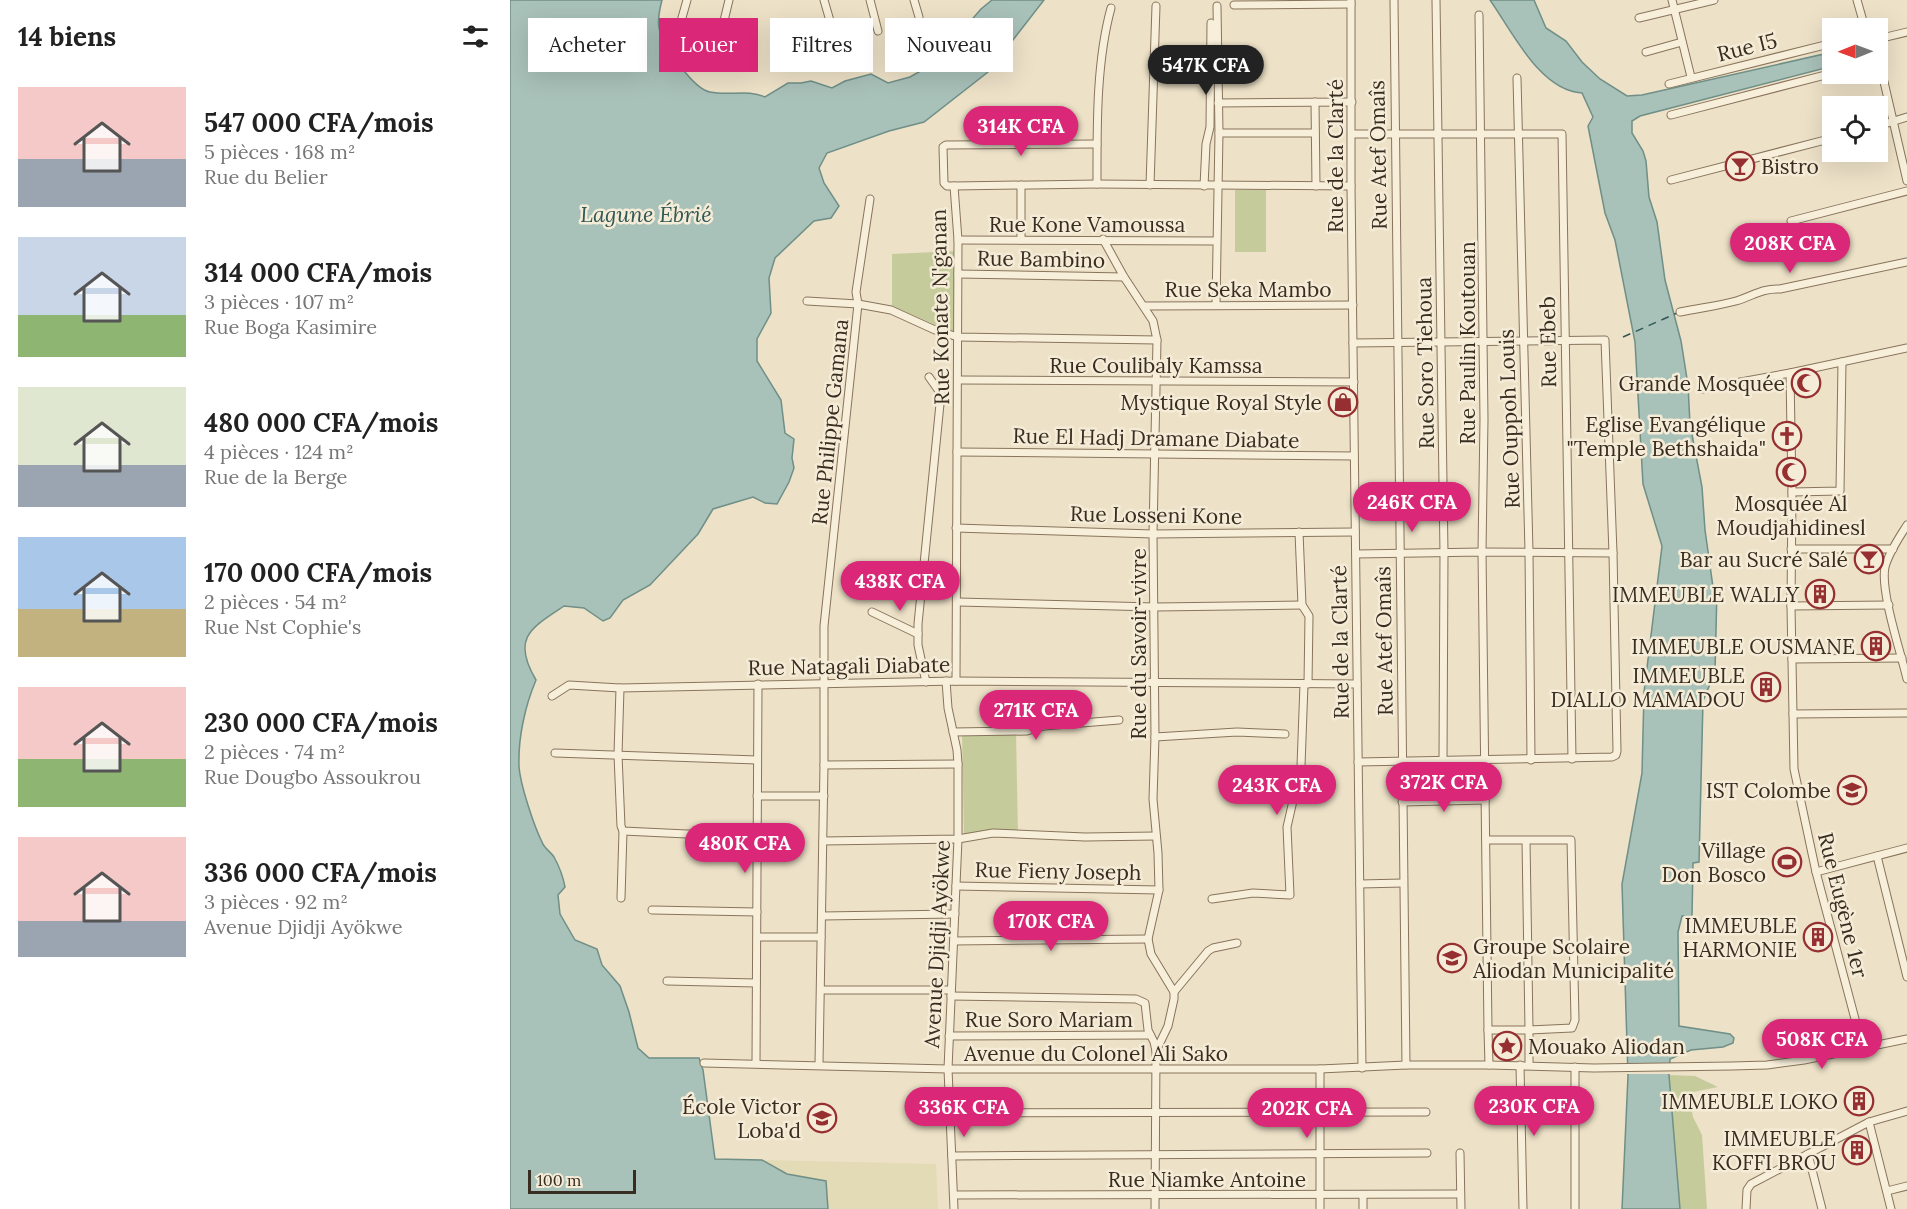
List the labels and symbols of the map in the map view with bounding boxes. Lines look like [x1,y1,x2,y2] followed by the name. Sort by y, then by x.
[1822,18,1888,84] north arrow
[1714,27,1780,67] street label: Rue I5
[1144,45,1268,96] pin: 547K CFA
[1322,79,1349,233] street label: Rue de la Clarté
[1363,80,1393,230] street label: Rue Atef Omaîs
[959,106,1083,157] pin: 314K CFA
[1724,150,1756,182] bar icon: Bistro
[1761,153,1819,180] place label: Bistro
[580,200,712,228] water label: Lagune Ébrié
[925,208,955,405] street label: Rue Konate N'ganan
[989,211,1185,238] street label: Rue Kone Vamoussa
[1728,223,1852,274] pin: 208K CFA
[1454,241,1481,445] street label: Rue Paulin Koutouan
[977,244,1105,274] street label: Rue Bambino
[1165,276,1331,303] street label: Rue Seka Mambo
[1410,276,1440,449] street label: Rue Soro Tiehoua
[1534,296,1562,388] street label: Rue Ebeb
[806,317,854,526] street label: Rue Philippe Gamana
[1492,329,1526,509] street label: Rue Ouppoh Louis
[1049,352,1263,379] street label: Rue Coulibaly Kamssa
[1790,367,1822,399] mosque icon: Grande Mosquée
[1619,370,1785,397] place label: Grande Mosquée
[1327,386,1359,418] shop icon: Mystique Royal Style
[1120,389,1322,416] place label: Mystique Royal Style
[1567,411,1766,462] place label: Eglise Evangélique "Temple Bethshaida"
[1771,420,1803,452] church icon: Eglise Evangélique "Temple Bethshaida"
[1012,422,1300,454] street label: Rue El Hadj Dramane Diabate
[1775,456,1807,488] mosque icon: Mosquée Al Moudjahidinesl
[1350,482,1474,533] pin: 246K CFA
[1716,490,1866,541] place label: Mosquée Al Moudjahidinesl
[1070,500,1242,530] street label: Rue Losseni Kone
[1853,543,1885,575] bar icon: Bar au Sucré Salé
[1680,546,1848,573] place label: Bar au Sucré Salé
[1125,548,1152,740] street label: Rue du Savoir-vivre
[838,561,962,612] pin: 438K CFA
[1325,565,1355,719] street label: Rue de la Clarté
[1369,566,1399,716] street label: Rue Atef Omaîs
[1804,578,1836,610] building icon: IMMEUBLE WALLY
[1612,581,1800,608] place label: IMMEUBLE WALLY
[1860,630,1892,662] building icon: IMMEUBLE OUSMANE
[1631,633,1855,660] place label: IMMEUBLE OUSMANE
[747,651,951,681] street label: Rue Natagali Diabate
[1550,662,1745,713] place label: IMMEUBLE DIALLO MAMADOU
[1750,671,1782,703] building icon: IMMEUBLE DIALLO MAMADOU
[974,690,1098,741] pin: 271K CFA
[1382,762,1506,813] pin: 372K CFA
[1215,765,1339,816] pin: 243K CFA
[1836,774,1868,806] school or university icon: IST Colombe
[1706,777,1831,804] place label: IST Colombe
[683,823,807,874] pin: 480K CFA
[1812,830,1874,980] street label: Rue Eugène 1er
[1661,837,1766,888] place label: Village Don Bosco
[918,839,956,1050] street label: Avenue Djidji Ayökwe
[1771,846,1803,878] sports icon: Village Don Bosco
[974,856,1142,886] street label: Rue Fieny Joseph
[989,901,1113,952] pin: 170K CFA
[1683,912,1797,963] place label: IMMEUBLE HARMONIE
[1802,921,1834,953] building icon: IMMEUBLE HARMONIE
[1472,933,1674,984] place label: Groupe Scolaire Aliodan Municipalité
[1436,942,1468,974] school or university icon: Groupe Scolaire Aliodan Municipalité
[965,1006,1133,1033] street label: Rue Soro Mariam
[1760,1019,1884,1070] pin: 508K CFA
[1491,1030,1523,1062] place icon: Mouako Aliodan
[1528,1033,1685,1060] place label: Mouako Aliodan
[963,1040,1228,1067] street label: Avenue du Colonel Ali Sako
[1843,1085,1875,1117] building icon: IMMEUBLE LOKO
[1472,1086,1596,1137] pin: 230K CFA
[902,1087,1026,1138] pin: 336K CFA
[1245,1088,1369,1139] pin: 202K CFA
[1661,1088,1838,1115] place label: IMMEUBLE LOKO
[682,1093,801,1144] place label: École Victor Loba'd
[806,1102,838,1134] school or university icon: École Victor Loba'd
[1712,1125,1836,1176] place label: IMMEUBLE KOFFI BROU
[1841,1134,1873,1166] building icon: IMMEUBLE KOFFI BROU
[1108,1166,1306,1193] street label: Rue Niamke Antoine
[528,1167,636,1194] scale bar

